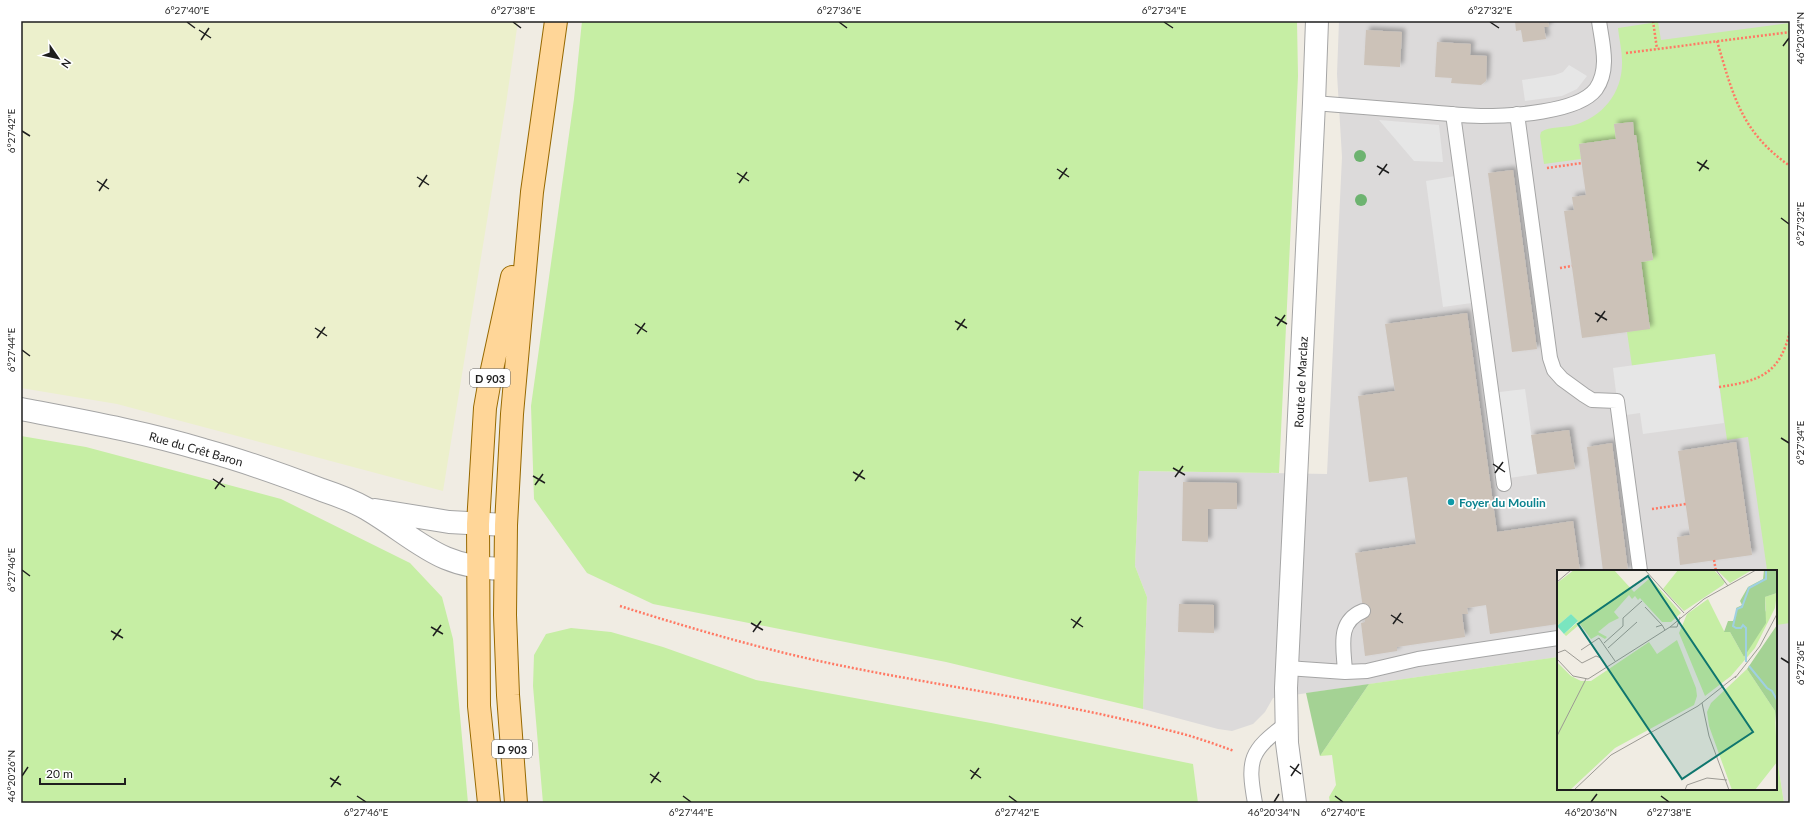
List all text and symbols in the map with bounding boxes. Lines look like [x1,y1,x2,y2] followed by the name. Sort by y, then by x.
[165,4,210,16] text: 6°27'40"E
[491,4,536,16] text: 6°27'38"E
[817,4,862,16] text: 6°27'36"E
[1142,4,1187,16] text: 6°27'34"E
[1468,4,1513,16] text: 6°27'32"E
[1794,12,1806,64] text: 46°20'34"N
[38,38,78,78] north arrow
[59,57,74,71] text: N
[5,108,17,153] text: 6°27'42"E
[1794,201,1806,246] text: 6°27'32"E
[5,327,17,372] text: 6°27'44"E
[1291,335,1311,428] street label: Route de Marclaz
[470,369,510,387] road number: D 903
[1794,420,1806,465] text: 6°27'34"E
[147,428,245,470] street label: Rue du Crêt Baron
[1459,495,1546,510] place label: Foyer du Moulin
[1446,497,1456,507] marker: Foyer du Moulin
[5,547,17,592] text: 6°27'46"E
[1557,570,1777,790] inset map
[1794,640,1806,685] text: 6°27'36"E
[492,740,532,758] road number: D 903
[5,750,17,802] text: 46°20'26"N
[40,760,125,786] scale bar
[46,766,73,781] text: 20 m
[344,806,389,818] text: 6°27'46"E
[669,806,714,818] text: 6°27'44"E
[995,806,1040,818] text: 6°27'42"E
[1248,806,1300,818] text: 46°20'34"N
[1321,806,1366,818] text: 6°27'40"E
[1565,806,1617,818] text: 46°20'36"N
[1647,806,1692,818] text: 6°27'38"E

